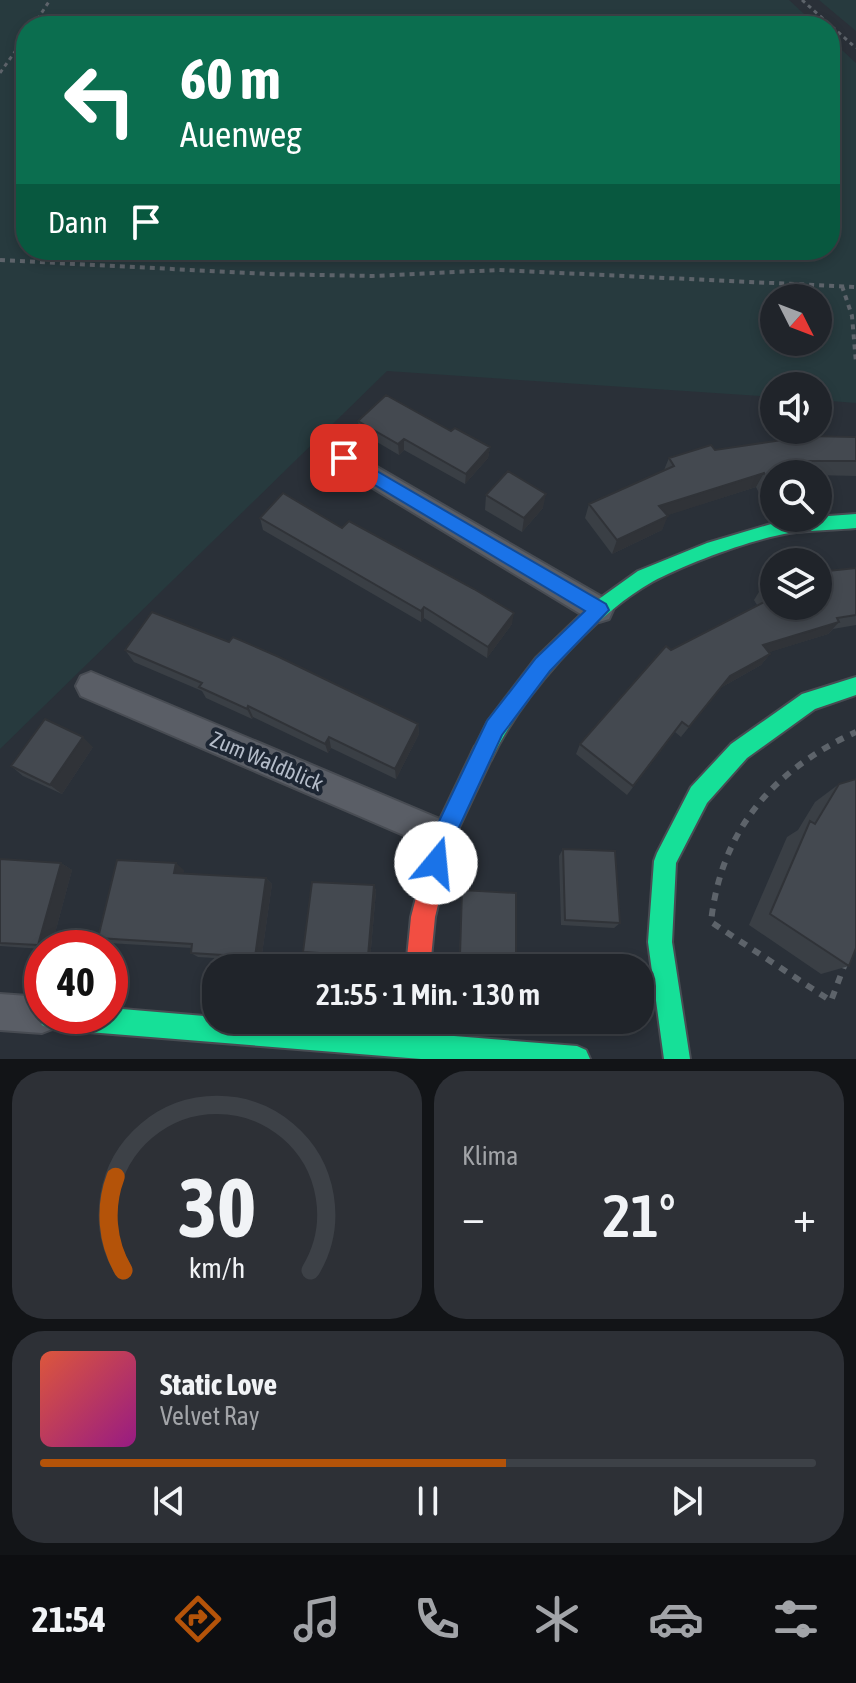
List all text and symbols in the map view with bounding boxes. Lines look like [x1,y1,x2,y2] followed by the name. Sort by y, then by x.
[180,47,281,111] text: 60 m
[48,48,152,152] icon: left
[180,113,302,155] text: Auenweg
[124,200,168,244] icon: arrive
[48,205,108,239] text: Dann
[760,284,832,356] north arrow
[760,284,832,620] map controls
[760,372,832,444] button: sound
[310,424,378,492] pin
[322,436,366,480] icon: arrive
[760,460,832,532] button: search
[760,548,832,620] button: layers
[207,726,328,797] street label: Zum Waldblick
[394,821,478,905] position arrow
[24,930,128,1034] speed limit sign: 40
[316,977,540,1011] text: 21:55 · 1 Min. · 130 m
[462,1141,518,1171] text: Klima
[178,1159,256,1255] text: 30
[603,1181,675,1250] text: 21°
[462,1191,485,1241] text: −
[793,1191,816,1241] text: +
[189,1251,245,1284] text: km/h
[160,1367,277,1401] text: Static Love
[160,1401,260,1431] text: Velvet Ray
[147,1479,191,1523] icon: previous
[406,1479,450,1523] icon: pause
[665,1479,709,1523] icon: next
[170,1591,226,1647] icon: directions
[289,1591,345,1647] icon: music
[409,1591,465,1647] icon: phone
[529,1591,585,1647] icon: climate
[648,1591,704,1647] icon: car
[768,1591,824,1647] icon: filters
[32,1598,106,1640] text: 21:54

